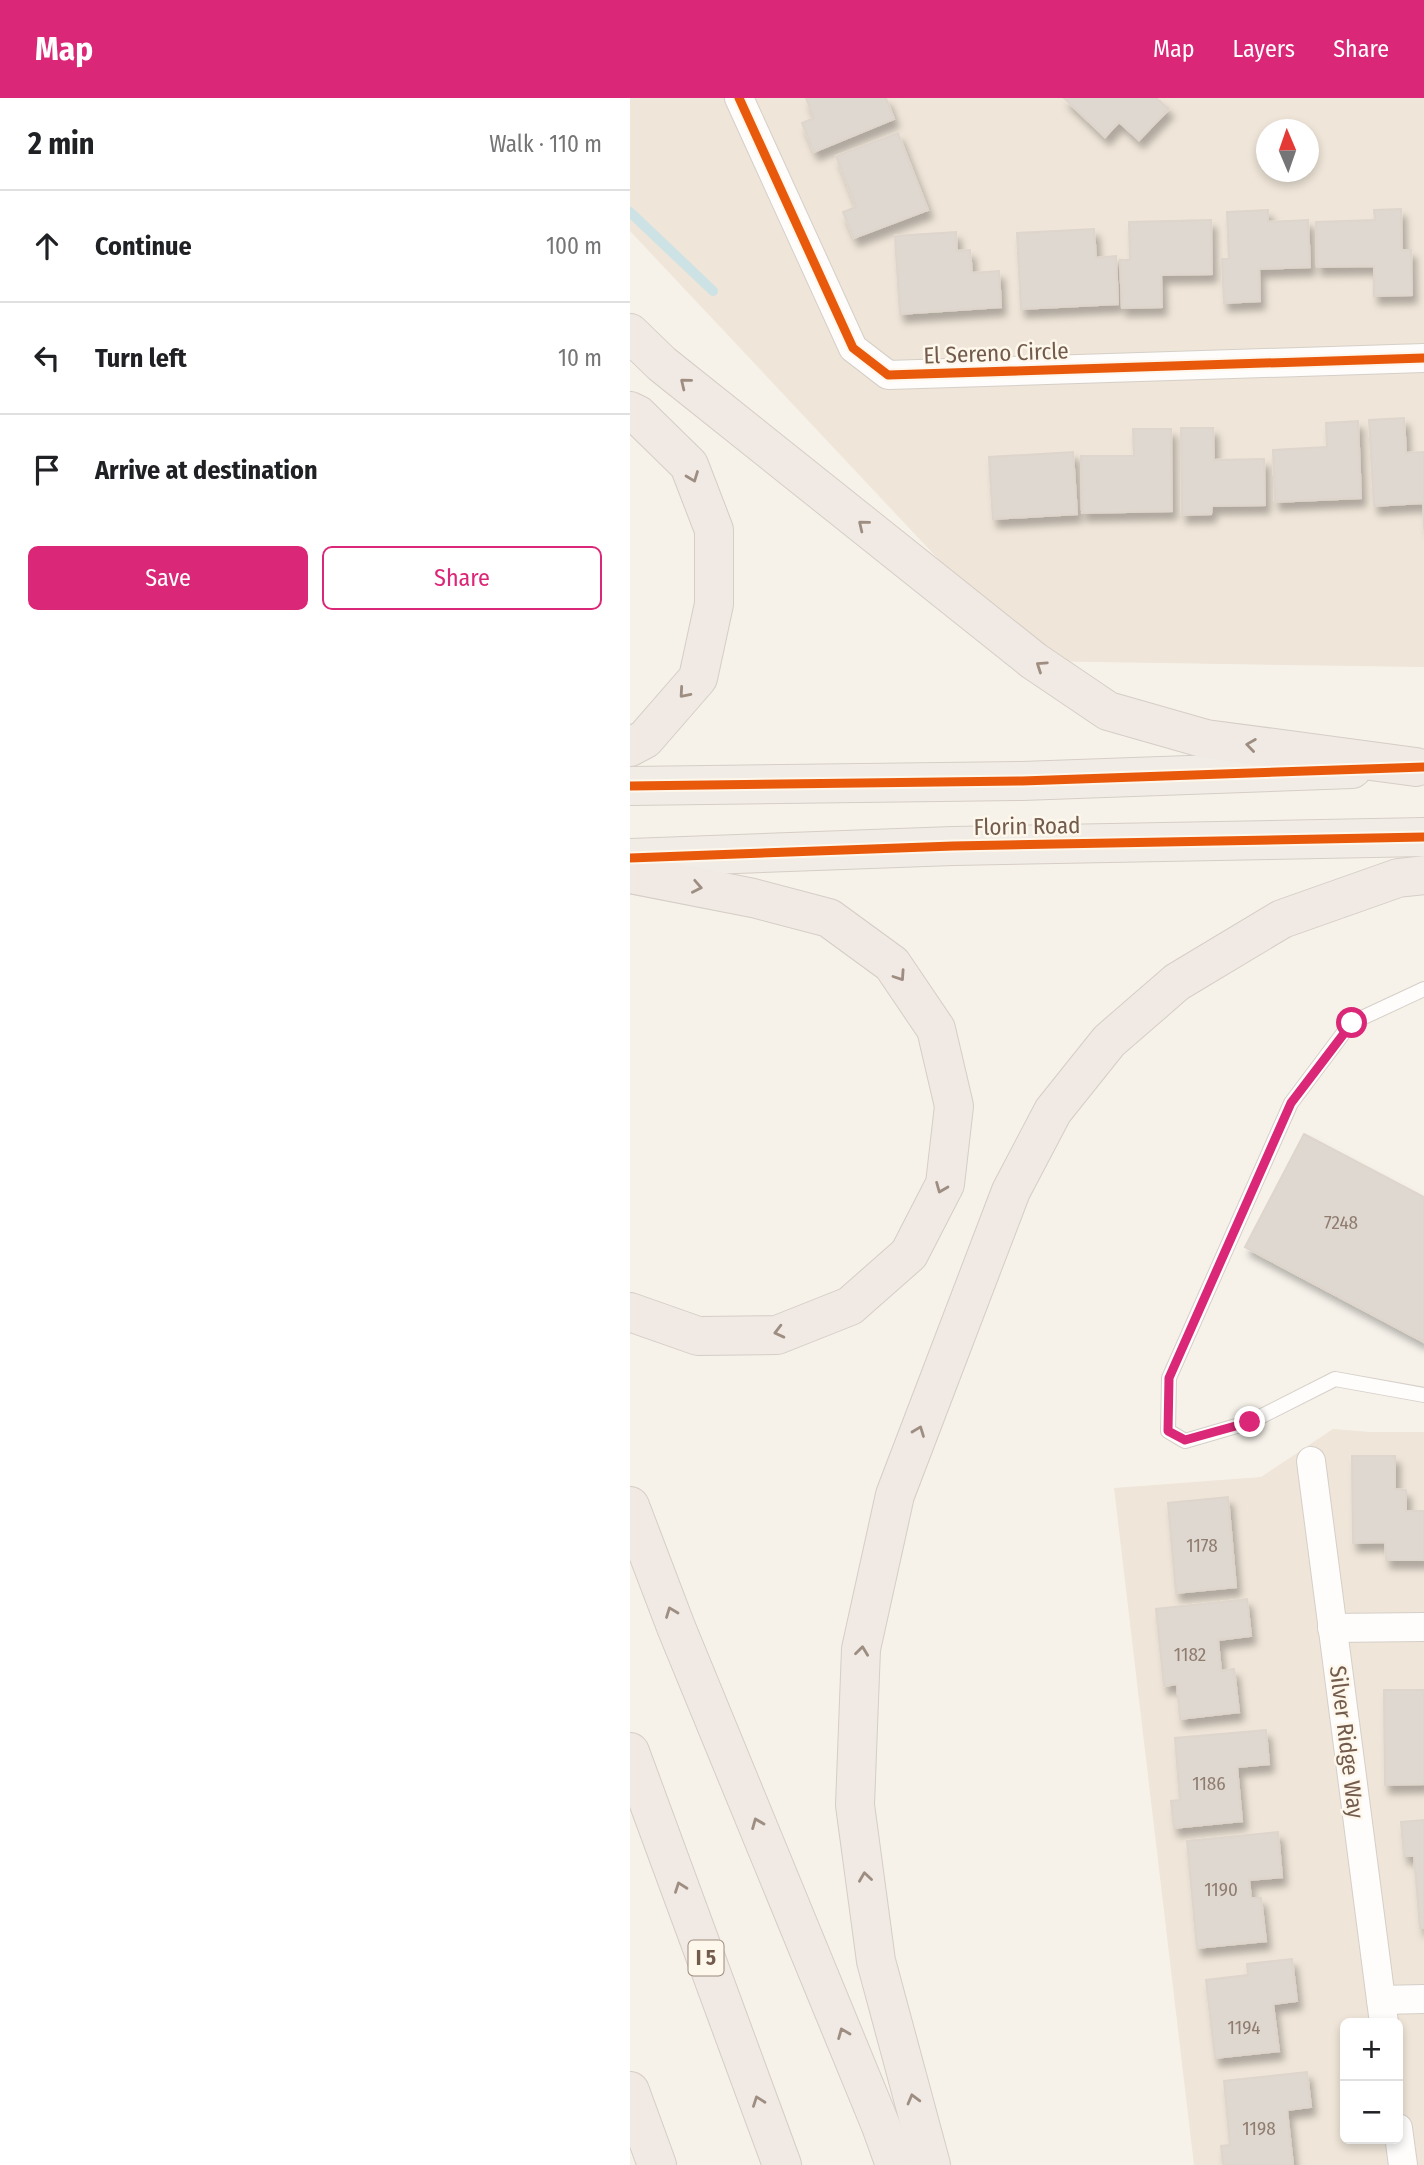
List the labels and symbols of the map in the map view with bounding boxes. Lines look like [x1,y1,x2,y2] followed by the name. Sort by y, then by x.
[1256,119,1319,182] north arrow
[923,336,1069,370] street label: El Sereno Circle
[681,379,694,391] one-way arrow
[685,470,699,482] one-way arrow
[858,521,871,533] one-way arrow
[1036,662,1049,674] one-way arrow
[680,685,692,698] one-way arrow
[1245,738,1257,753] one-way arrow
[973,811,1081,841] street label: Florin Road
[691,879,703,894] one-way arrow
[892,968,905,981] one-way arrow
[1336,1007,1367,1038] route start
[936,1182,950,1194] one-way arrow
[1324,1211,1358,1234] house number: 7248
[774,1324,786,1338] one-way arrow
[1234,1406,1265,1437] route end
[911,1426,925,1438] one-way arrow
[1186,1534,1218,1557] house number: 1178
[665,1607,679,1619] one-way arrow
[1174,1643,1206,1666] house number: 1182
[855,1645,870,1657] one-way arrow
[1324,1664,1370,1821] street label: Silver Ridge Way
[1192,1772,1226,1795] house number: 1186
[751,1817,765,1830] one-way arrow
[857,1871,872,1883] one-way arrow
[1204,1878,1238,1901] house number: 1190
[674,1882,688,1894] one-way arrow
[688,1940,724,1976] road number: I 5
[1228,2016,1260,2039] house number: 1194
[838,2028,852,2040] one-way arrow
[907,2093,922,2105] one-way arrow
[752,2095,766,2107] one-way arrow
[1242,2117,1276,2140] house number: 1198

